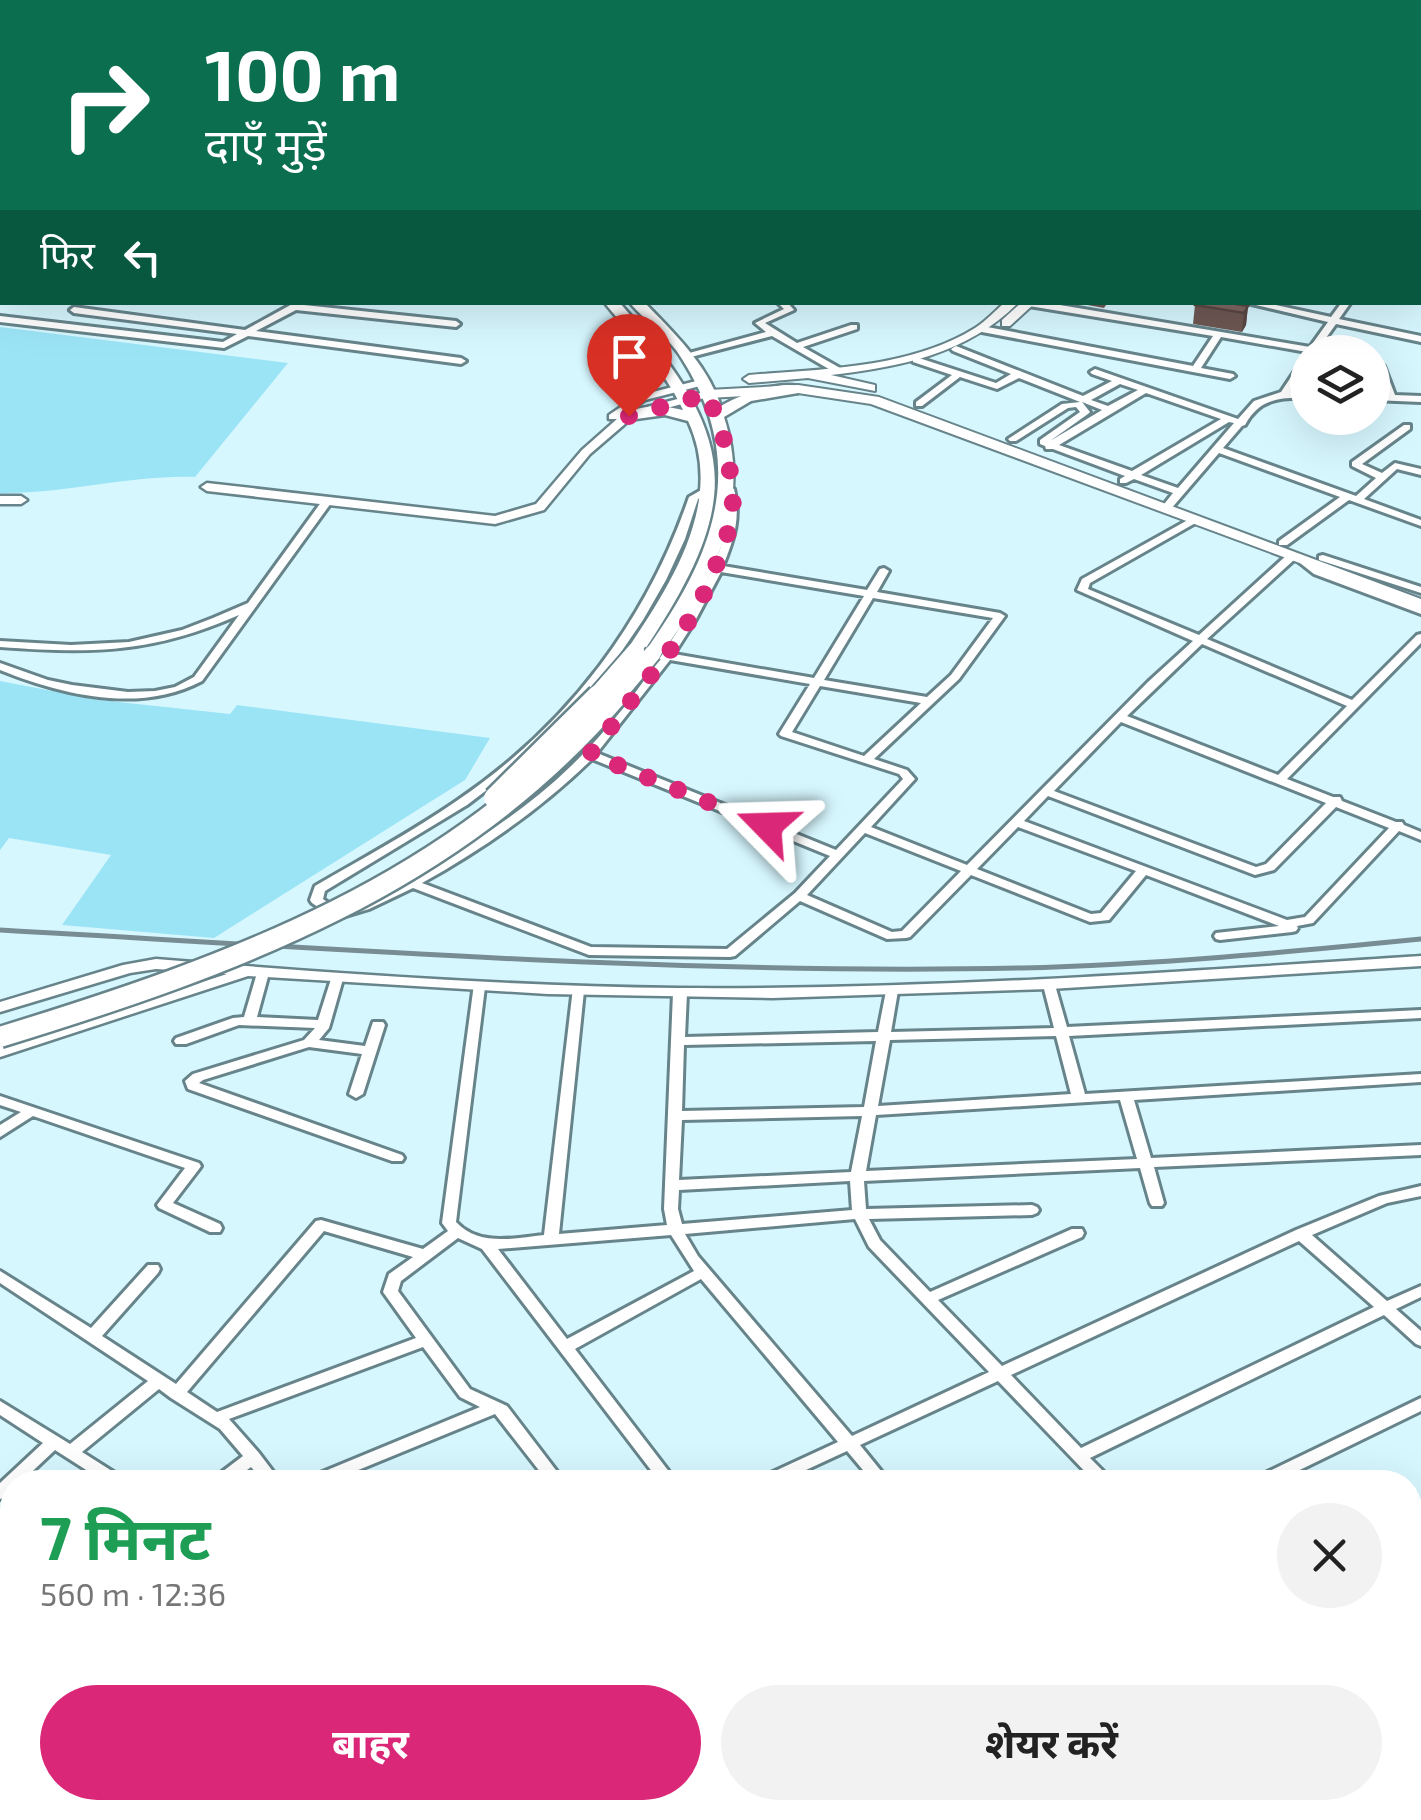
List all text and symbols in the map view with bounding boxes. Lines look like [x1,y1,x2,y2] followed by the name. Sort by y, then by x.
[205,31,400,115] text: 100 m
[40,40,170,170] icon: right
[205,116,326,170] text: दाएँ मुड़ें
[115,230,170,285] icon: left
[40,231,95,277] text: फिर
[587,314,672,417] pin
[602,329,657,384] icon: arrive
[1290,335,1390,435] map controls
[1290,335,1390,435] button: layers
[715,774,819,878] position arrow
[40,1500,211,1572] text: 7 मिनट
[1277,1503,1382,1608] button: close
[40,1574,226,1612] text: 560 m · 12:36
[40,1685,701,1800] button: बाहर
[721,1685,1382,1800] button: शेयर करें

